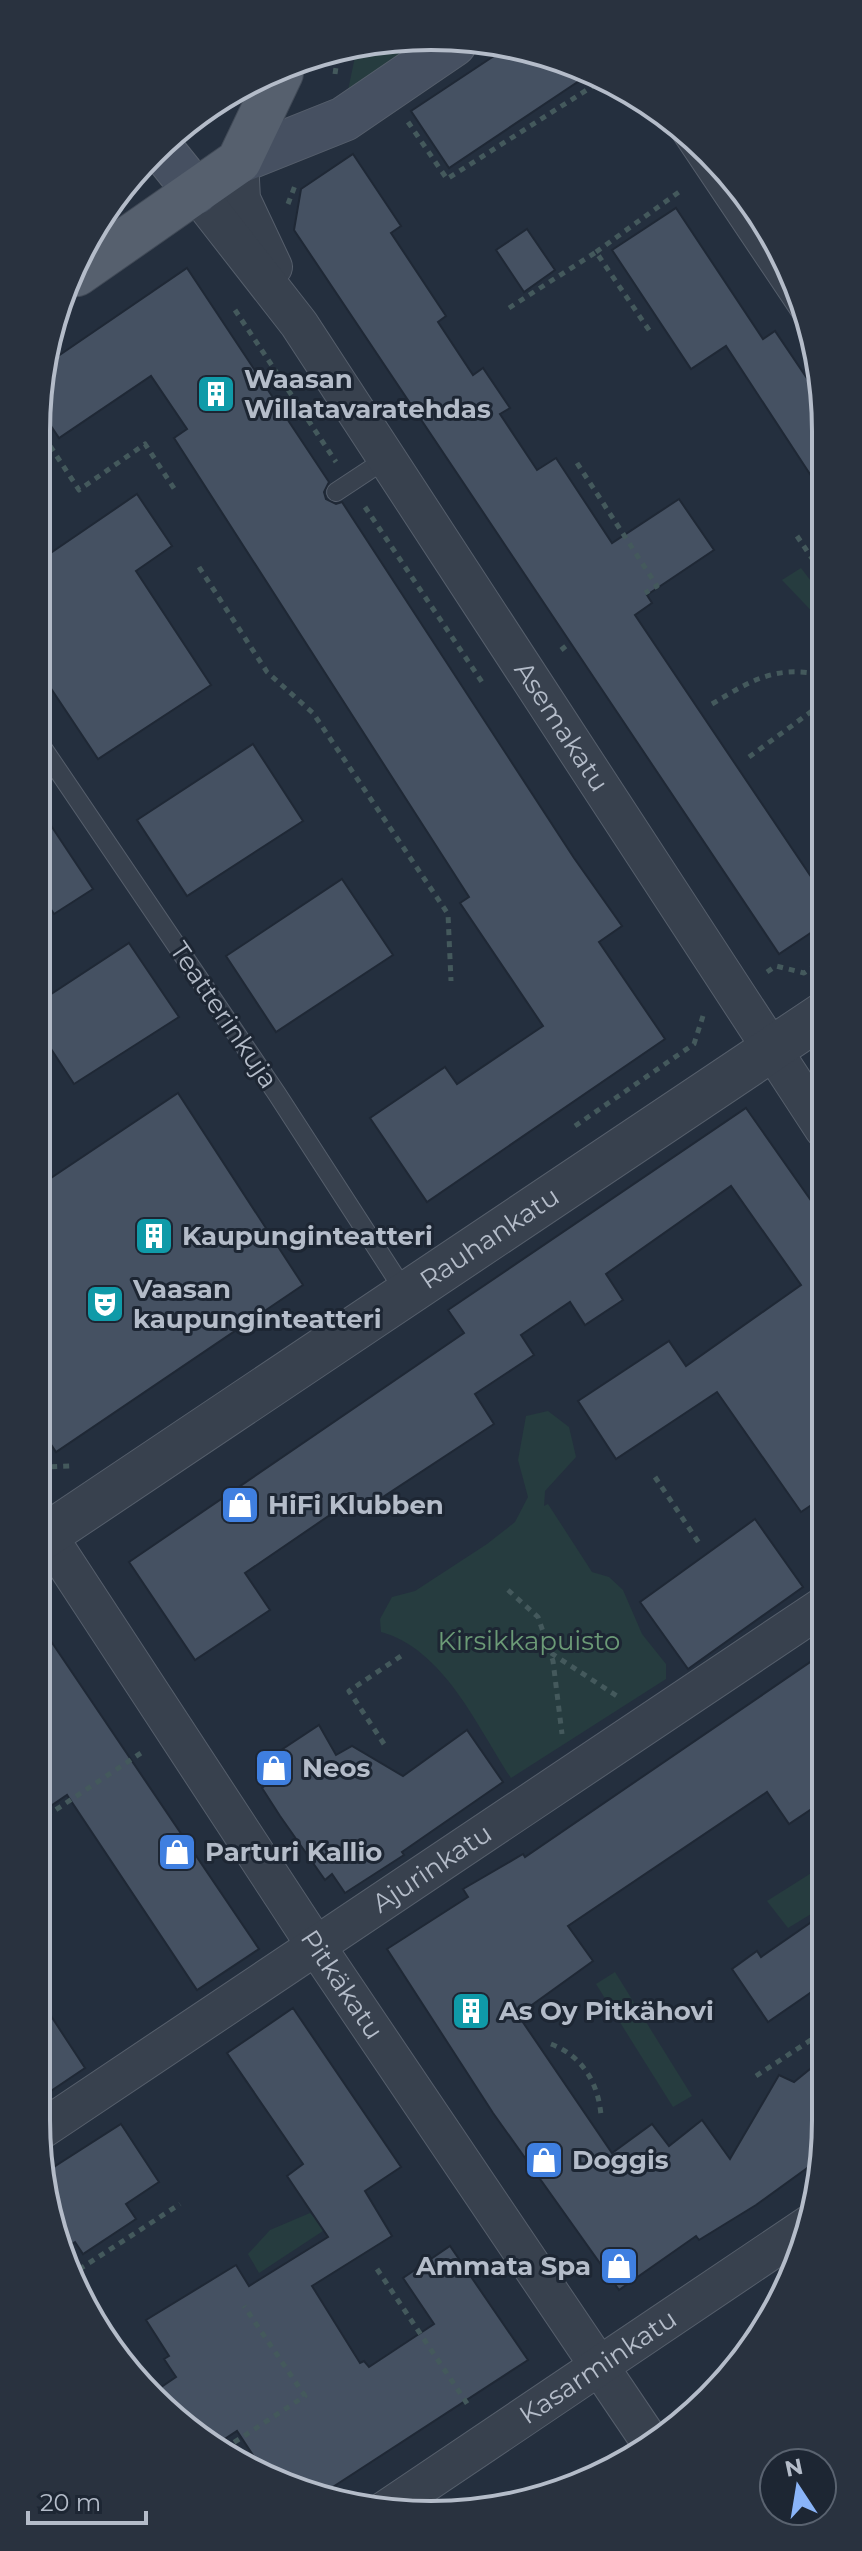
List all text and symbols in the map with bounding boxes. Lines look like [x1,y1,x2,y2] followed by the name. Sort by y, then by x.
[244,363,491,425] place label: Waasan Willatavaratehdas
[195,373,237,415] building icon: Waasan Willatavaratehdas
[508,656,615,797] street label: Asemakatu
[163,936,285,1094] street label: Teatterinkuja
[414,1180,565,1296] street label: Rauhankatu
[133,1215,175,1257] building icon: Kaupunginteatteri
[182,1220,433,1252] place label: Kaupunginteatteri
[132,1273,382,1335] place label: Vaasan kaupunginteatteri
[84,1283,126,1325] theatre icon: Vaasan kaupunginteatteri
[219,1484,261,1526] shop icon: HiFi Klubben
[268,1489,444,1521] place label: HiFi Klubben
[438,1625,620,1657] park label: Kirsikkapuisto
[253,1747,295,1789] shop icon: Neos
[302,1752,370,1784] place label: Neos
[366,1817,498,1920] street label: Ajurinkatu
[156,1831,198,1873] shop icon: Parturi Kallio
[205,1836,382,1868] place label: Parturi Kallio
[294,1924,390,2046] street label: Pitkäkatu
[450,1990,492,2032] building icon: As Oy Pitkähovi
[498,1995,714,2027] place label: As Oy Pitkähovi
[523,2139,565,2181] shop icon: Doggis
[572,2144,669,2176] place label: Doggis
[598,2245,640,2287] shop icon: Ammata Spa
[415,2250,591,2282] place label: Ammata Spa
[513,2303,683,2431] street label: Kasarminkatu
[758,2447,838,2527] north arrow
[782,2453,805,2483] text: N
[28,2475,146,2525] scale bar
[40,2488,101,2517] text: 20 m

